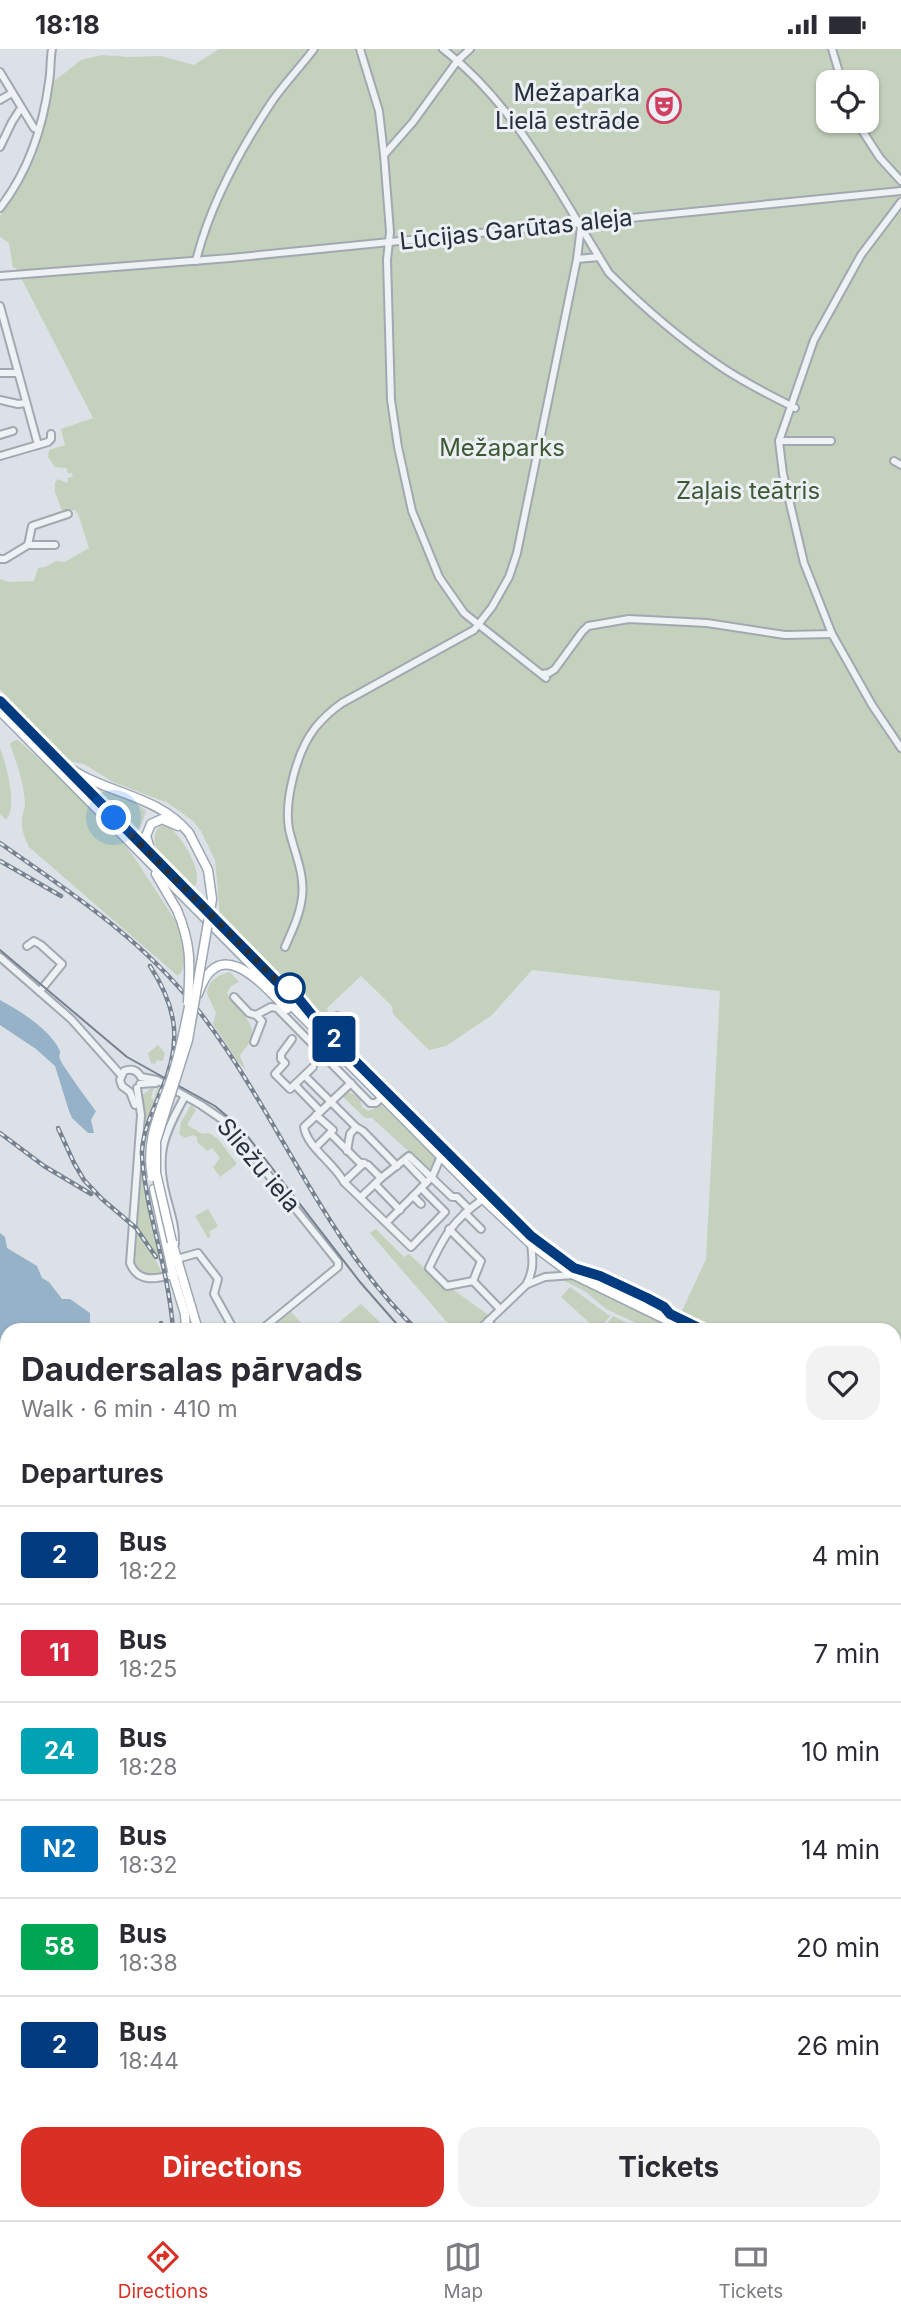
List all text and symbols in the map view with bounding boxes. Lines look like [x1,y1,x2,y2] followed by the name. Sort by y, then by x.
[35,9,100,40] text: 18:18
[816,70,879,133] map controls
[816,70,879,133] button: locate
[495,78,640,135] place label: Mežaparka Lielā estrāde
[645,87,683,125] theatre icon: Mežaparka Lielā estrāde
[398,202,634,256] street label: Lūcijas Garūtas aleja
[439,433,565,462] park label: Mežaparks
[676,476,820,505] park label: Zaļais teātris
[96,800,131,835] your location
[275,973,305,1003] unlabelled marker
[311,1016,357,1062] line badge: 2
[326,1024,342,1053] text: 2
[211,1112,307,1218] street label: Sliežu iela
[806,1346,880,1420] button: heart
[21,1349,363,1389] text: Daudersalas pārvads
[21,1395,238,1423] text: Walk · 6 min · 410 m
[21,1458,164,1489] text: Departures
[119,1526,167,1557] text: Bus
[52,1540,67,1569] text: 2
[811,1540,880,1571] text: 4 min
[119,1557,177,1585] text: 18:22
[119,1624,167,1655] text: Bus
[49,1638,70,1667] text: 11
[814,1638,880,1669] text: 7 min
[119,1655,177,1683] text: 18:25
[119,1722,167,1753] text: Bus
[44,1736,75,1765] text: 24
[801,1736,880,1767] text: 10 min
[119,1753,177,1781] text: 18:28
[119,1820,167,1851] text: Bus
[43,1834,76,1863] text: N2
[801,1834,880,1865] text: 14 min
[119,1851,177,1879] text: 18:32
[119,1918,167,1949] text: Bus
[44,1932,75,1961] text: 58
[796,1932,880,1963] text: 20 min
[119,1949,178,1977] text: 18:38
[119,2016,167,2047] text: Bus
[52,2030,67,2059] text: 2
[796,2030,880,2061] text: 26 min
[119,2047,179,2075] text: 18:44
[21,2127,444,2207] button: Directions
[458,2127,880,2207] button: Tickets
[118,2238,208,2303] tab: Directions
[444,2238,483,2303] tab: Map
[718,2238,783,2303] tab: Tickets

